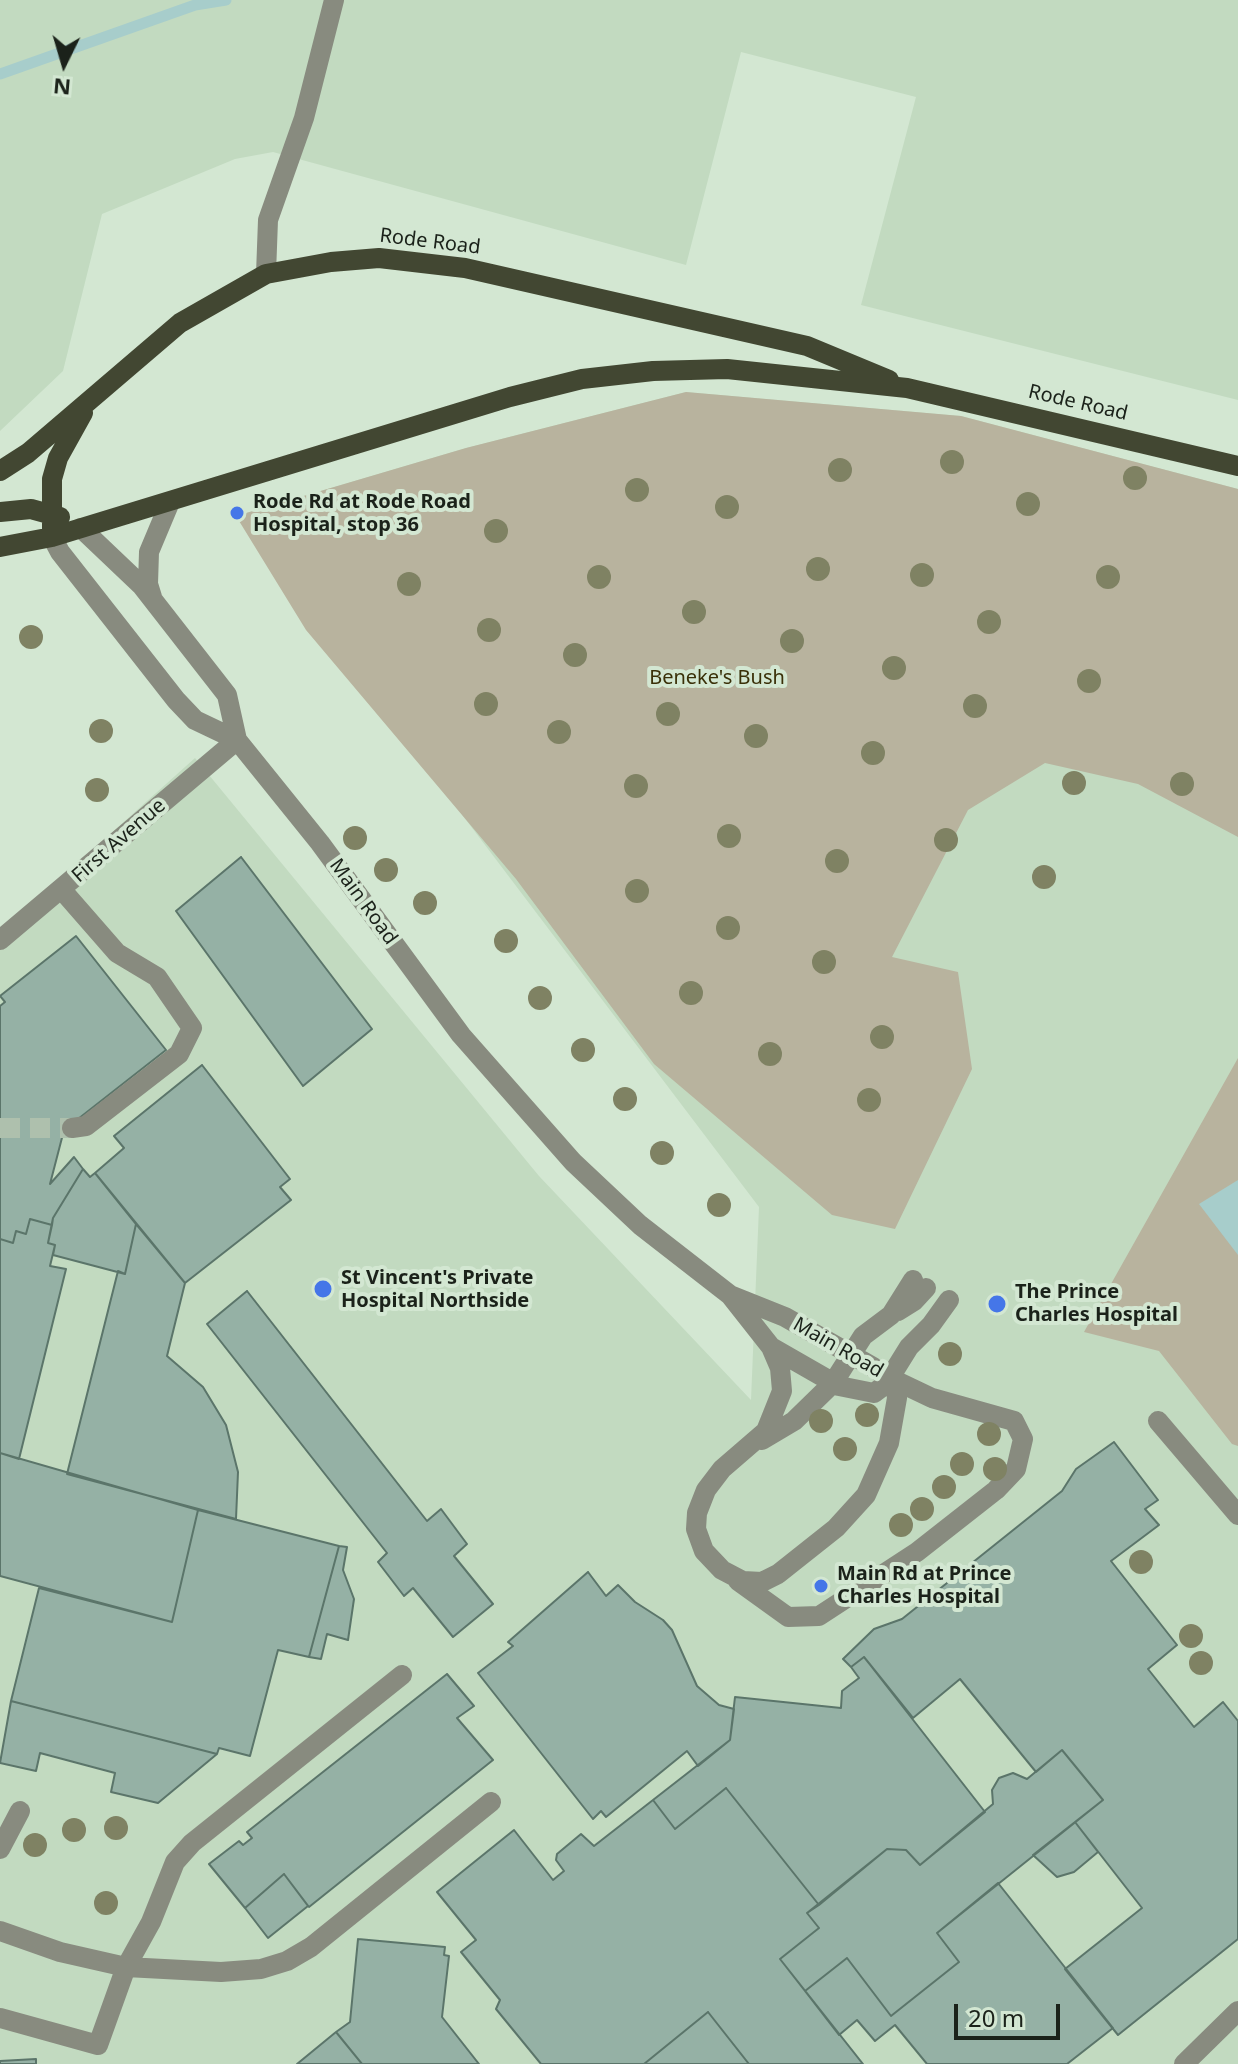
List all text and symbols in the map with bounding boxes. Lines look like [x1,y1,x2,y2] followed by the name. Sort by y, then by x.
[24,24,104,104] north arrow
[52,72,72,104] text: N
[378,224,482,260] street label: Rode Road
[1026,380,1130,426] street label: Rode Road
[253,490,471,537] place label: Rode Rd at Rode Road Hospital, stop 36
[228,504,246,522] marker: Rode Rd at Rode Road Hospital, stop 36
[649,666,785,690] park label: Beneke's Bush
[67,794,171,888] street label: First Avenue
[324,854,402,950] street label: Main Road
[341,1266,534,1313] place label: St Vincent's Private Hospital Northside
[312,1278,334,1300] marker: St Vincent's Private Hospital Northside
[1015,1280,1178,1327] place label: The Prince Charles Hospital
[986,1293,1008,1315] marker: The Prince Charles Hospital
[789,1313,887,1383] street label: Main Road
[837,1562,1011,1609] place label: Main Rd at Prince Charles Hospital
[812,1577,830,1595] marker: Main Rd at Prince Charles Hospital
[958,1988,1064,2038] scale bar
[968,2001,1024,2034] text: 20 m

